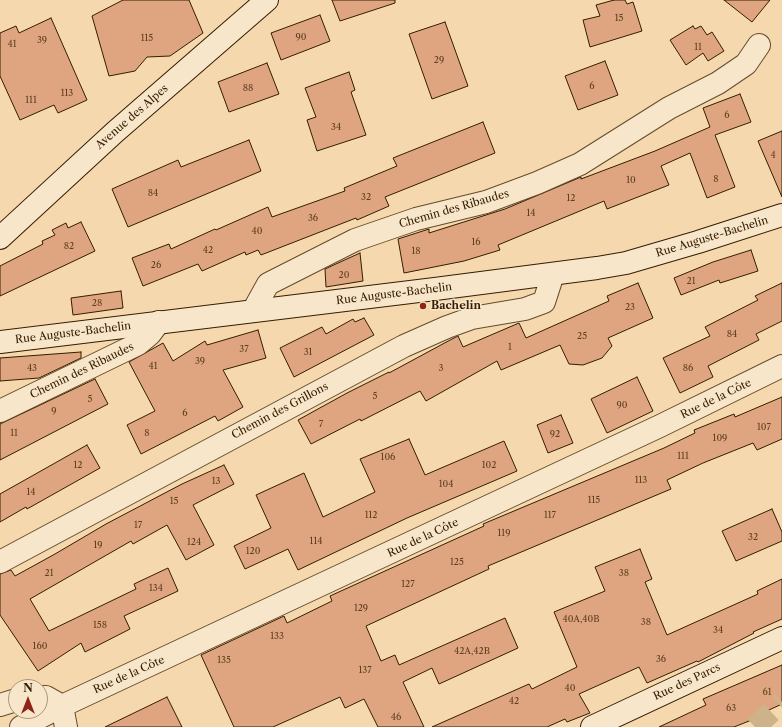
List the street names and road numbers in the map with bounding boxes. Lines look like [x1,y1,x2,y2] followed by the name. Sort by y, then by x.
[93,82,171,152] street label: Avenue des Alpes
[397,187,511,231] street label: Chemin des Ribaudes
[654,214,770,260] street label: Rue Auguste-Bachelin
[335,280,453,308] street label: Rue Auguste-Bachelin
[14,319,132,347] street label: Rue Auguste-Bachelin
[28,340,136,402] street label: Chemin des Ribaudes
[679,376,753,422] street label: Rue de la Côte
[230,380,330,442] street label: Chemin des Grillons
[385,516,461,560] street label: Rue de la Côte
[91,653,167,697] street label: Rue de la Côte
[651,661,723,703] street label: Rue des Parcs

